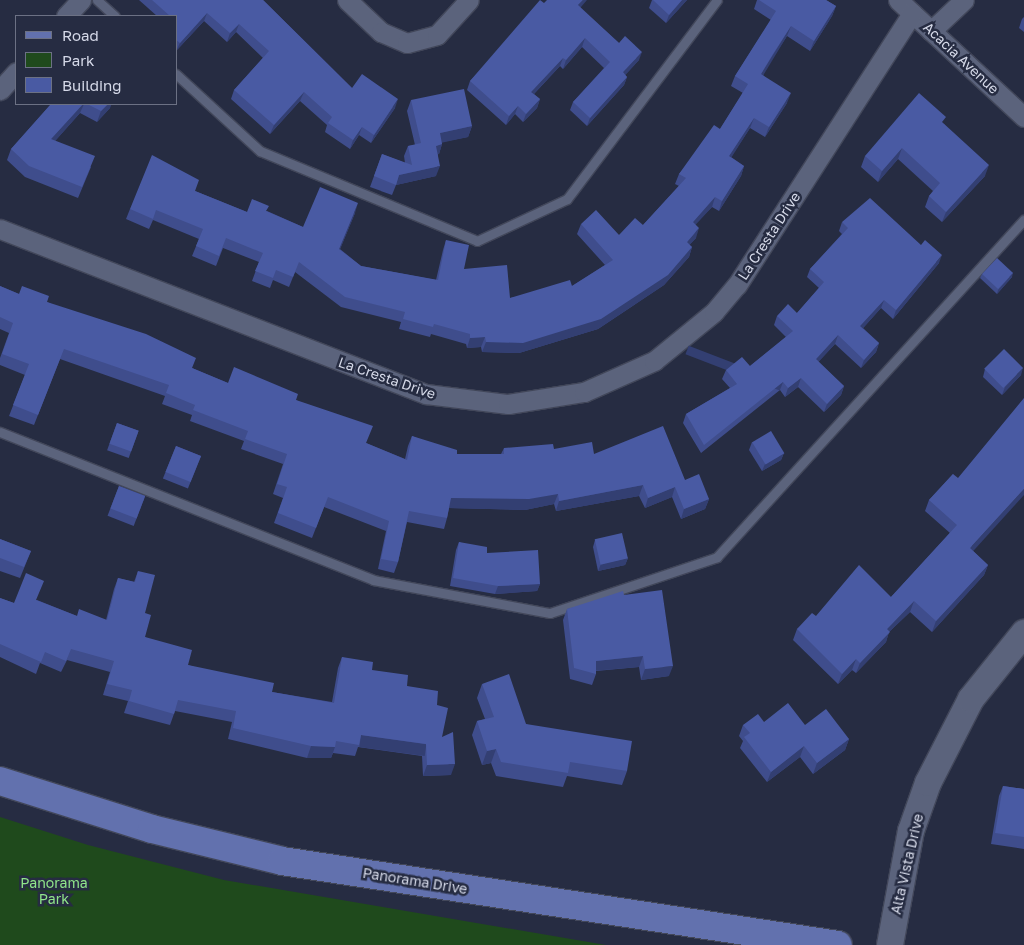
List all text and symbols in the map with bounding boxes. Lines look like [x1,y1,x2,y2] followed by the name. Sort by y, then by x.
[15,15,178,105] legend
[920,19,1002,97] street label: Acacia Avenue
[62,26,99,44] text: Road
[62,51,94,69] text: Park
[62,76,122,94] text: Building
[734,189,804,283] street label: La Cresta Drive
[336,354,438,402] street label: La Cresta Drive
[887,812,927,916] street label: Alta Vista Drive
[362,864,468,898] street label: Panorama Drive
[20,875,88,908] park label: Panorama Park

